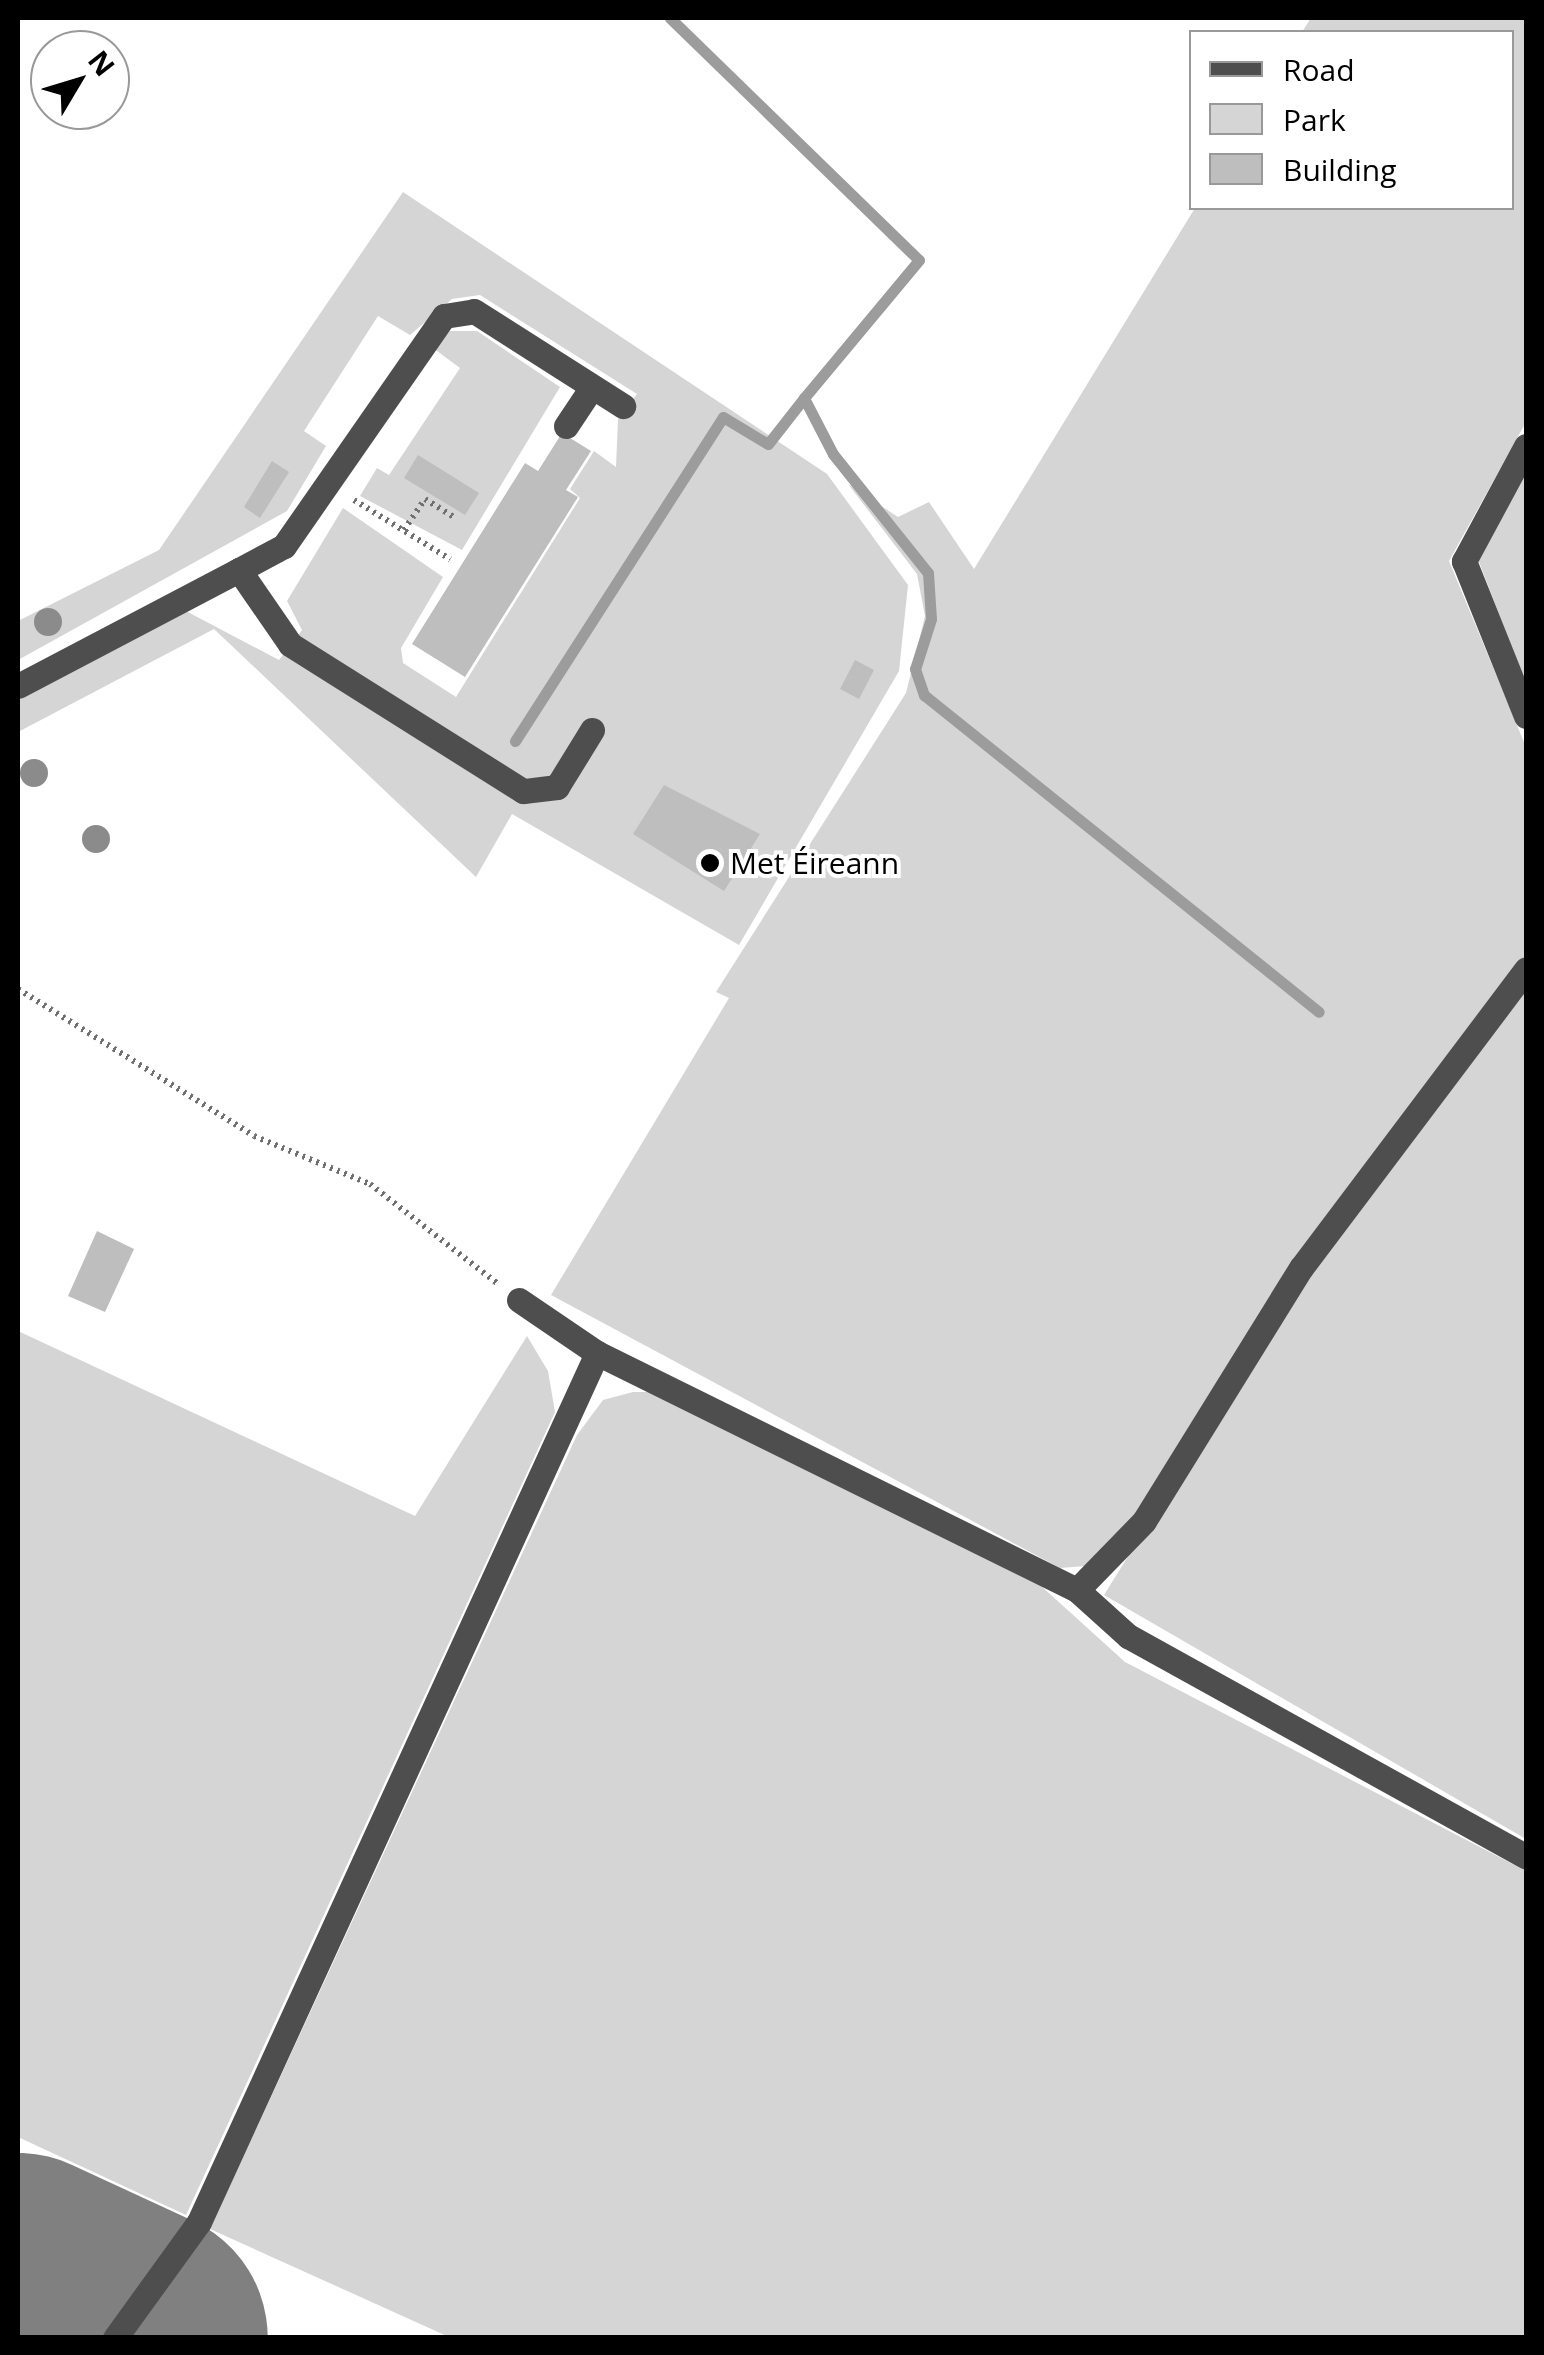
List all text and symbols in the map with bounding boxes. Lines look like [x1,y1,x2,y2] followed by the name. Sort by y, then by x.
[30,30,130,130] north arrow
[1189,30,1514,210] legend
[80,42,124,83] text: N
[1283,49,1355,90] text: Road
[1283,99,1346,140] text: Park
[1283,149,1397,190] text: Building
[730,845,899,881] place label: Met Éireann
[699,852,721,874] marker: Met Éireann

